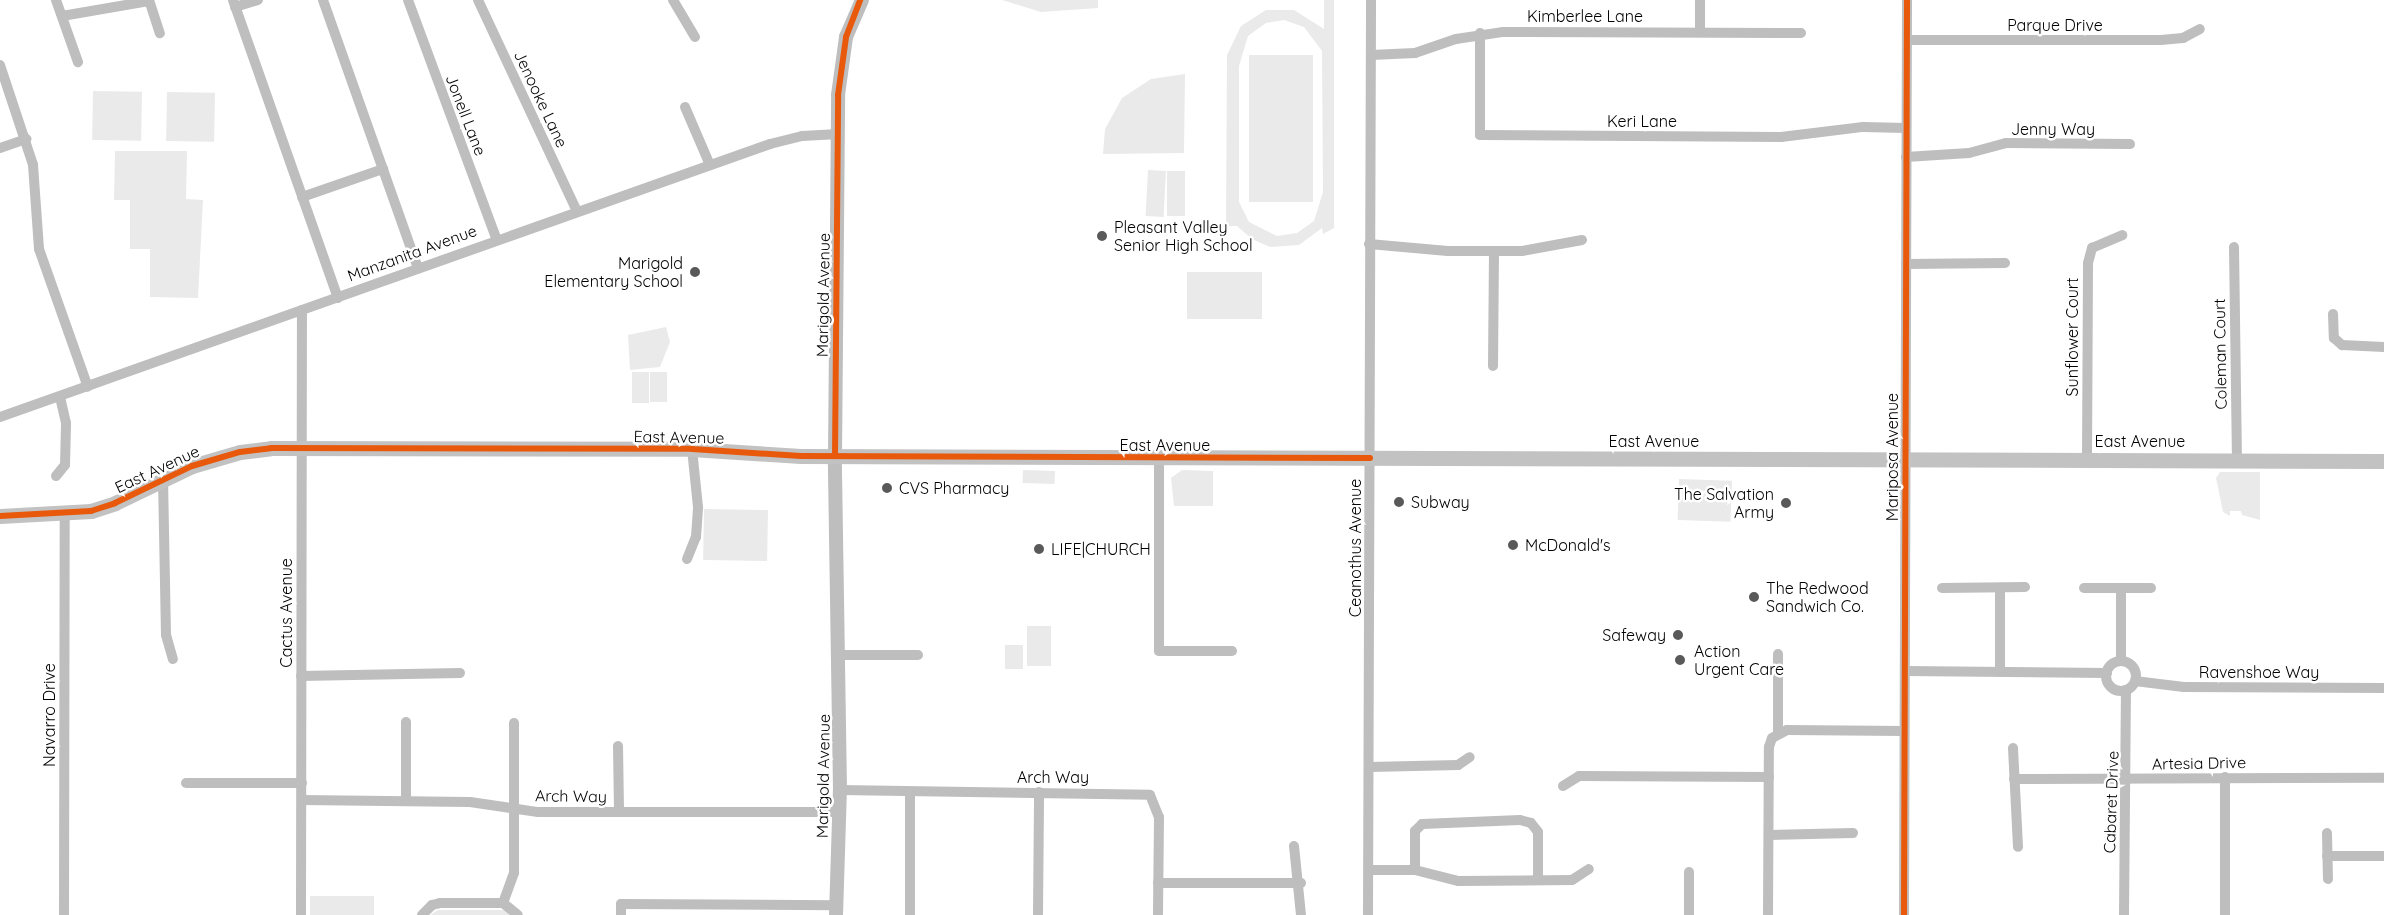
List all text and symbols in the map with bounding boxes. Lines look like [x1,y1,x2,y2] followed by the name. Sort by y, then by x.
[1527,6,1643,26] street label: Kimberlee Lane
[2007,15,2103,35] street label: Parque Drive
[510,47,572,151] street label: Jenooke Lane
[442,72,490,158] street label: Jonell Lane
[1607,111,1677,131] street label: Keri Lane
[2011,119,2095,139] street label: Jenny Way
[1114,217,1253,255] place label: Pleasant Valley Senior High School
[345,221,479,285] street label: Manzanita Avenue
[1095,229,1109,243] marker: Pleasant Valley Senior High School
[812,233,834,357] street label: Marigold Avenue
[544,253,683,291] place label: Marigold Elementary School
[688,265,702,279] marker: Marigold Elementary School
[2062,278,2082,396] street label: Sunflower Court
[2209,298,2231,410] street label: Coleman Court
[1882,393,1902,521] street label: Mariposa Avenue
[633,427,725,447] street label: East Avenue
[1609,431,1699,451] street label: East Avenue
[2095,431,2185,451] street label: East Avenue
[1120,435,1210,455] street label: East Avenue
[112,441,202,497] street label: East Avenue
[899,478,1009,498] place label: CVS Pharmacy
[1345,479,1365,617] street label: Ceanothus Avenue
[880,481,894,495] marker: CVS Pharmacy
[1674,484,1774,522] place label: The Salvation Army
[1411,492,1470,512] place label: Subway
[1392,495,1406,509] marker: Subway
[1779,496,1793,510] marker: The Salvation Army
[1525,535,1611,555] place label: McDonald's
[1506,538,1520,552] marker: McDonald's
[1051,539,1151,559] place label: LIFE|CHURCH
[1032,542,1046,556] marker: LIFE|CHURCH
[276,558,296,668] street label: Cactus Avenue
[1766,578,1869,616] place label: The Redwood Sandwich Co.
[1747,590,1761,604] marker: The Redwood Sandwich Co.
[1602,625,1666,645] place label: Safeway
[1671,628,1685,642] marker: Safeway
[1694,641,1784,679] place label: Action Urgent Care
[1671,651,1689,669] marker: Action Urgent Care
[2199,662,2319,682] street label: Ravenshoe Way
[39,663,59,767] street label: Navarro Drive
[812,714,834,838] street label: Marigold Avenue
[2100,750,2122,854] street label: Cabaret Drive
[2152,753,2246,773] street label: Artesia Drive
[1017,767,1089,787] street label: Arch Way
[535,786,607,806] street label: Arch Way

